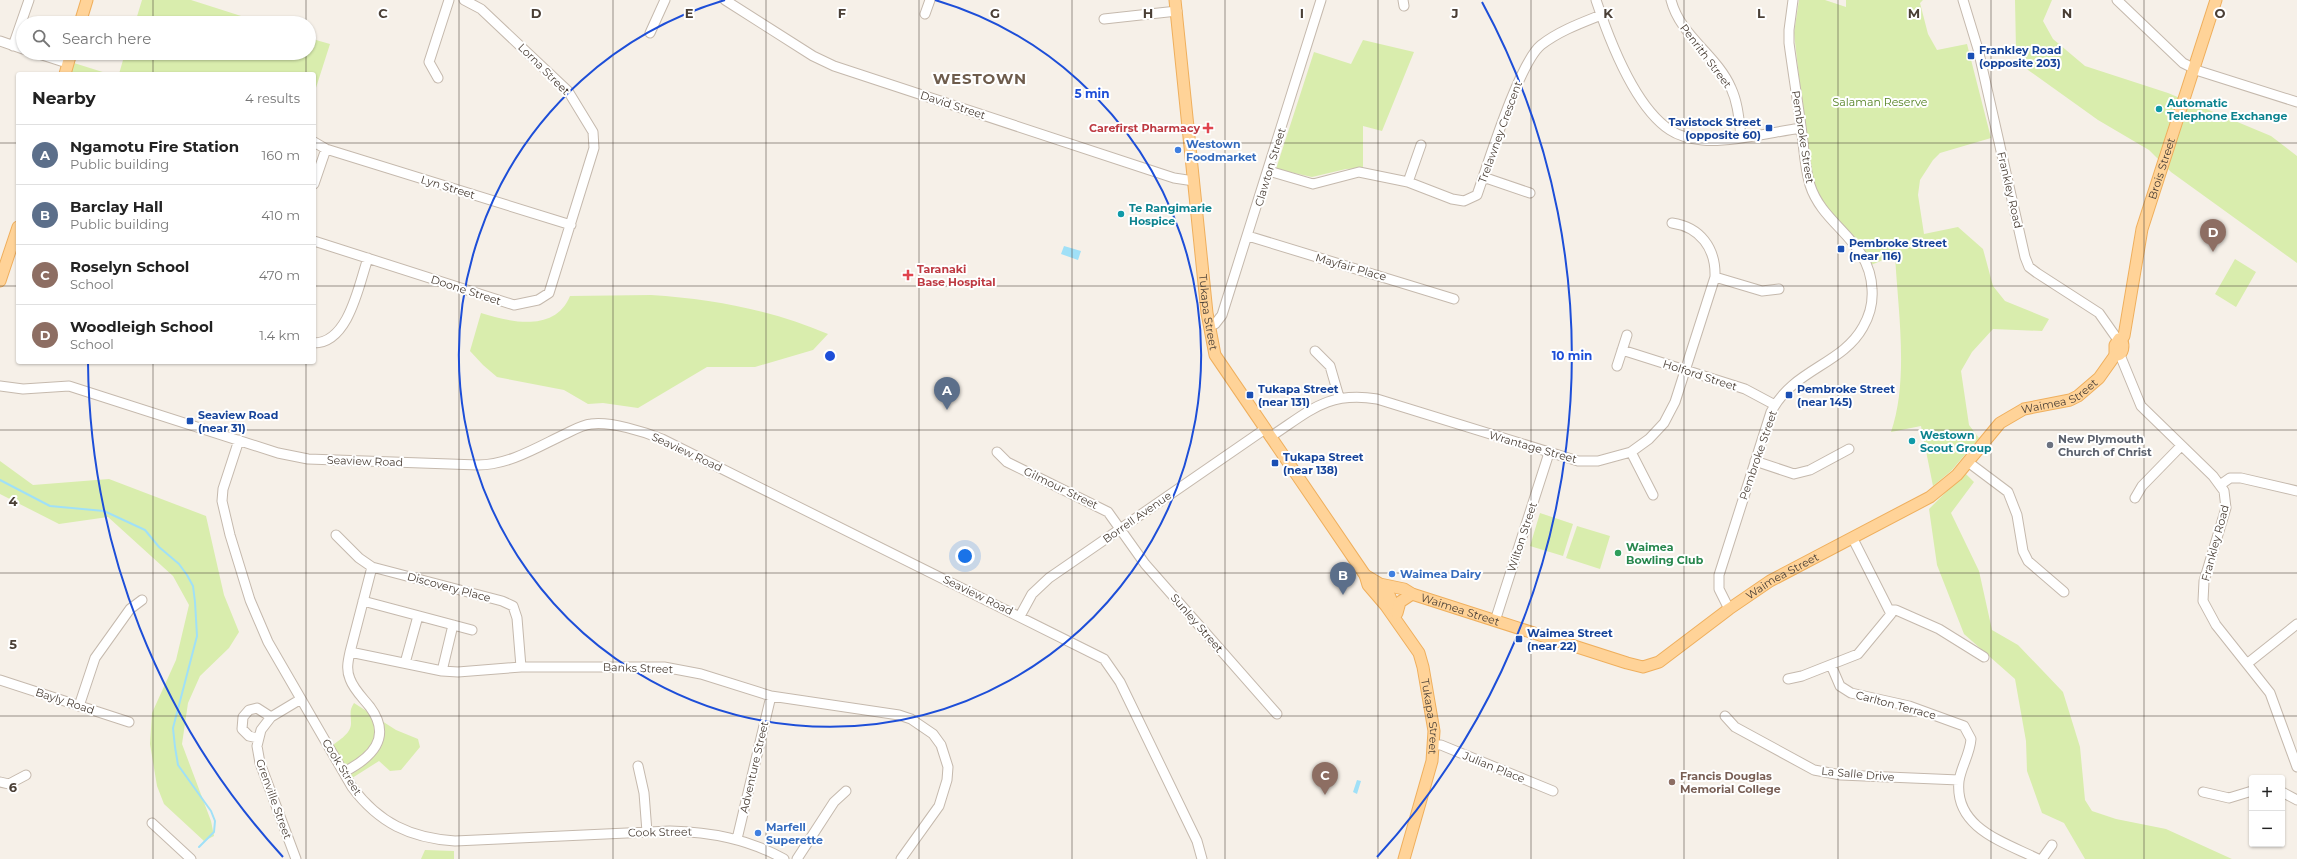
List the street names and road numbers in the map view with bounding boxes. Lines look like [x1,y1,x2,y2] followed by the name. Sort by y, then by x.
[1677,21,1735,91] street label: Penrith Street
[515,40,573,98] street label: Lorna Street
[1475,79,1525,185] street label: Trelawney Crescent
[919,88,988,122] street label: David Street
[1789,90,1817,185] street label: Pembroke Street
[1251,125,1289,208] street label: Clawton Street
[2145,135,2178,201] street label: Brois Street
[1994,150,2026,230] street label: Frankley Road
[419,172,477,202] street label: Lyn Street
[1314,250,1388,284] street label: Mayfair Place
[429,272,503,308] street label: Doone Street
[1196,274,1221,352] street label: Tukapa Street
[1661,356,1739,394] street label: Holford Street
[2020,375,2101,416] street label: Waimea Street
[1736,408,1780,502] street label: Pembroke Street
[1487,428,1579,466] street label: Wrantage Street
[649,430,725,474] street label: Seaview Road
[327,453,403,469] street label: Seaview Road
[1022,464,1101,512] street label: Gilmour Street
[1100,488,1174,546] street label: Borrell Avenue
[1504,500,1540,574] street label: Wilton Street
[2198,503,2232,583] street label: Frankley Road
[1743,549,1822,603] street label: Waimea Street
[406,569,493,605] street label: Discovery Place
[941,572,1015,618] street label: Seaview Road
[1419,590,1502,629] street label: Waimea Street
[1168,591,1227,656] street label: Sunley Street
[603,660,674,676] street label: Banks Street
[1418,678,1441,756] street label: Tukapa Street
[34,685,96,717] street label: Bayly Road
[1854,688,1938,723] street label: Carlton Terrace
[737,719,772,814] street label: Adventure Street
[319,736,365,798] street label: Cook Street
[1460,748,1527,786] street label: Julian Place
[253,757,295,842] street label: Grenville Street
[1821,764,1895,784] street label: La Salle Drive
[628,824,693,840] street label: Cook Street

